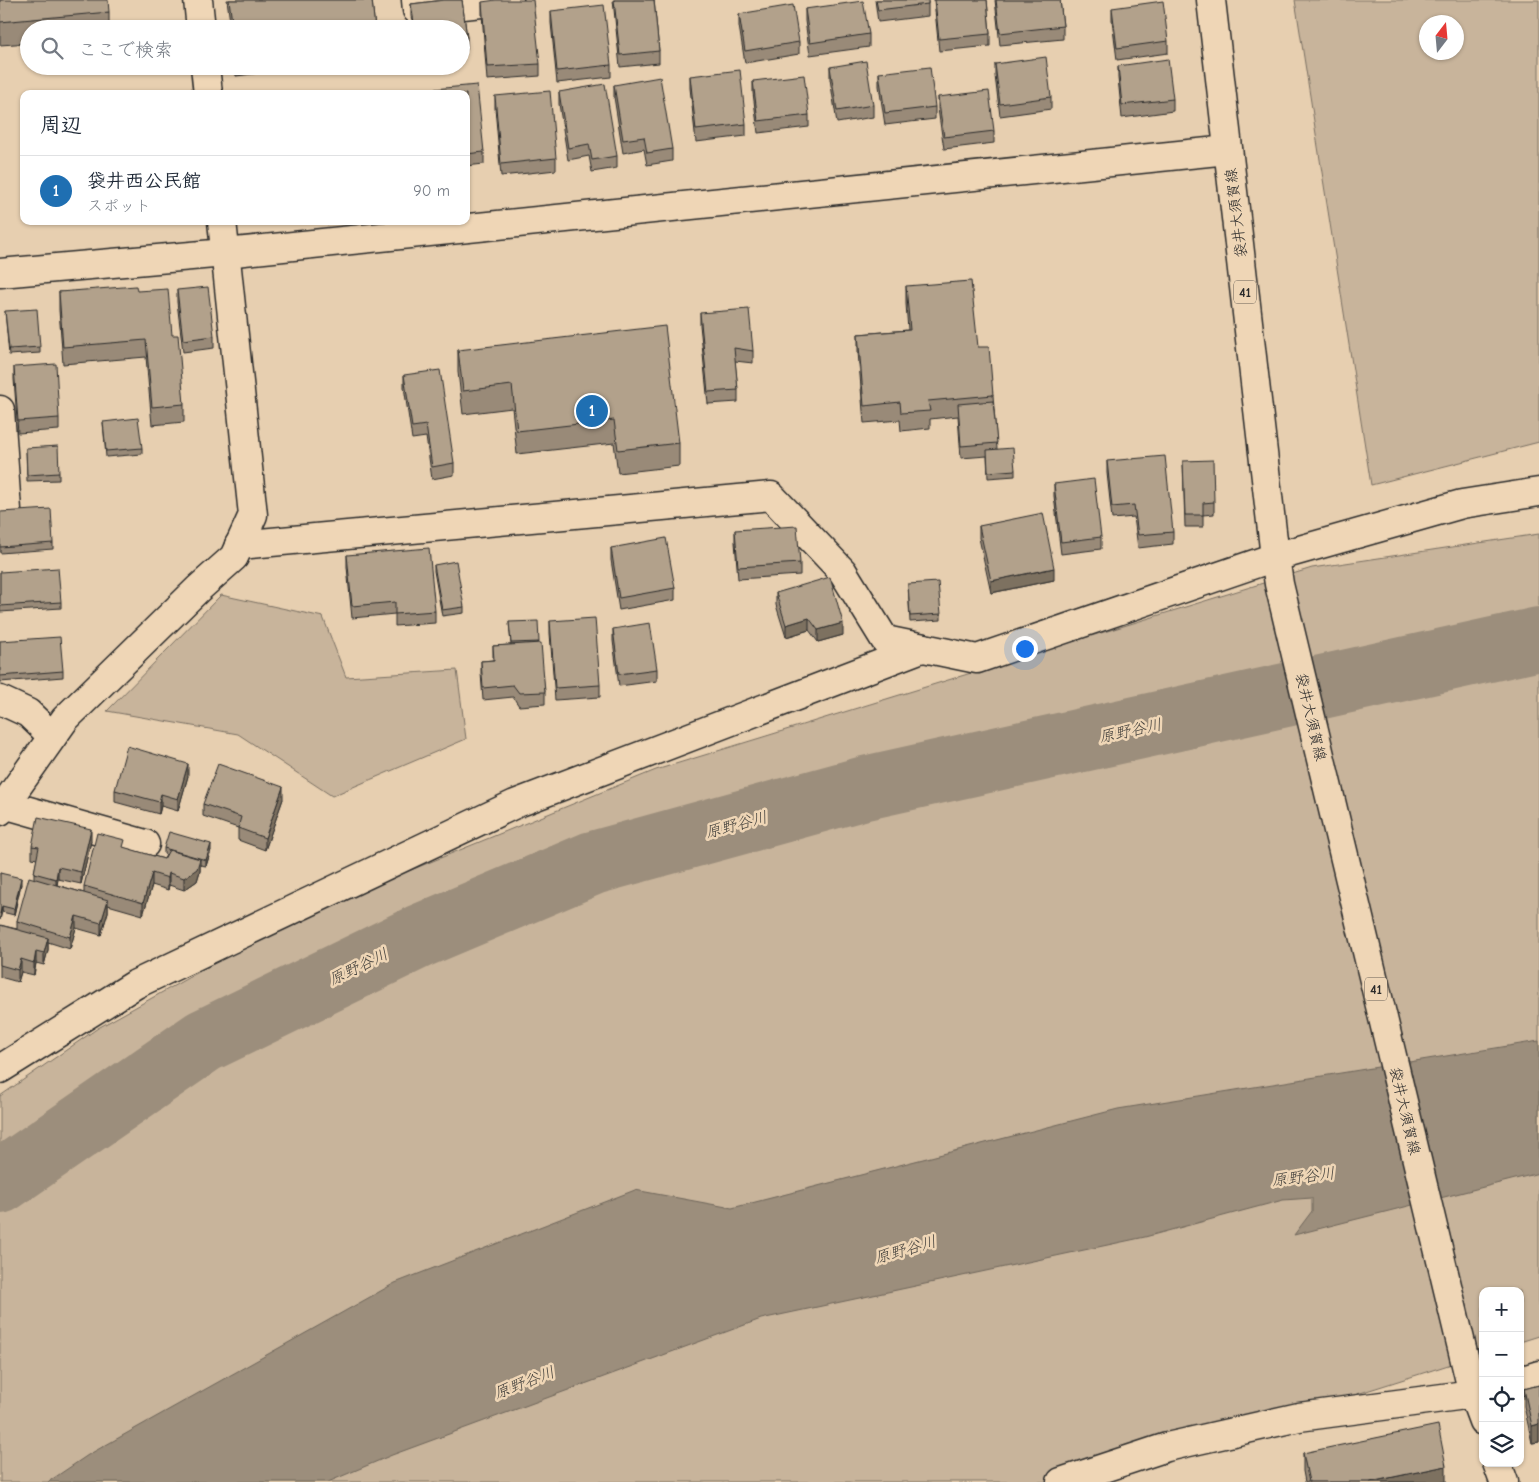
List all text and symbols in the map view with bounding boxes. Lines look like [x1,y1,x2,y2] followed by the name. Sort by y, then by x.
[1419,15,1464,60] north arrow
[20,20,470,75] search box
[38,34,66,62] icon: search
[78,39,173,61] text: ここで検索
[40,113,82,137] text: 周辺
[1222,167,1250,259] street label: 袋井大須賀線
[87,170,201,192] text: 袋井西公民館
[53,182,59,200] text: 1
[413,182,450,200] text: 90 m
[87,197,151,215] text: スポット
[1234,280,1256,304] road number: 41
[576,392,608,430] pin: 1
[1012,636,1038,662] your location
[1292,671,1330,763] street label: 袋井大須賀線
[1097,716,1163,746] water label: 原野谷川
[703,808,770,842] water label: 原野谷川
[326,945,391,989] water label: 原野谷川
[1365,978,1387,1001] road number: 41
[1386,1065,1424,1157] street label: 袋井大須賀線
[1270,1164,1336,1190] water label: 原野谷川
[872,1232,939,1267] water label: 原野谷川
[1479,1287,1524,1467] map controls
[1479,1287,1524,1332] button: +
[1479,1332,1524,1377] button: −
[491,1363,557,1403] water label: 原野谷川
[1479,1377,1524,1422] button: locate
[1479,1422,1524,1467] button: layers

